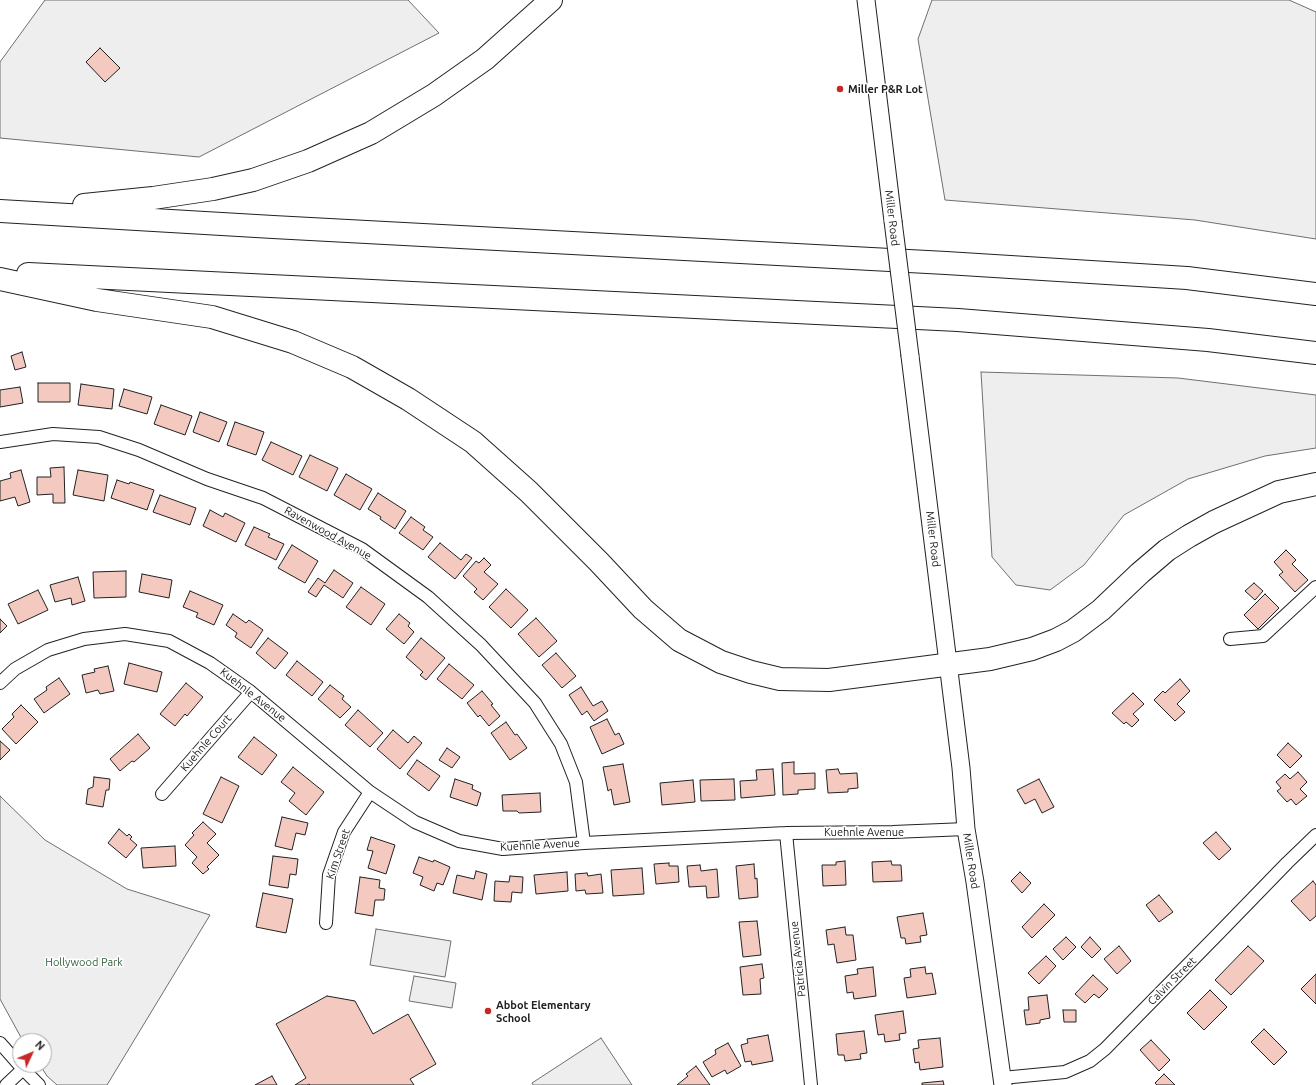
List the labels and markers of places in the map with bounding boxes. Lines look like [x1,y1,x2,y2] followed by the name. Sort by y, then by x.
[848,82,923,96] place label: Miller P&R Lot
[835,84,845,94] marker: Miller P&R Lot
[496,998,591,1024] place label: Abbot Elementary School
[483,1006,493,1016] marker: Abbot Elementary School

